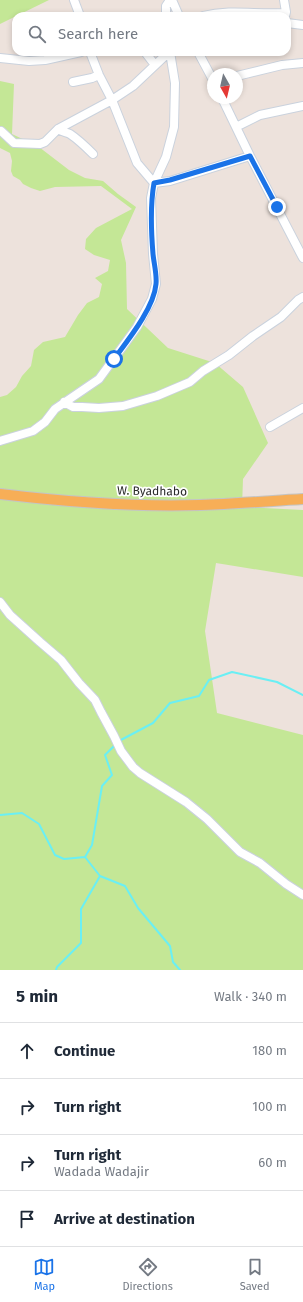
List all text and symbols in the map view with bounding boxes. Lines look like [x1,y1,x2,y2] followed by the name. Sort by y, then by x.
[12,12,291,56] search box
[26,23,48,45] icon: search
[58,25,138,43] text: Search here
[207,68,243,104] north arrow
[268,198,286,216] route end
[105,350,123,368] route start
[117,483,187,499] street label: W. Byadhabo
[16,986,58,1007] text: 5 min
[214,989,287,1004] text: Walk · 340 m
[16,1040,38,1062] icon: ahead
[54,1042,115,1060] text: Continue
[252,1043,287,1058] text: 180 m
[16,1096,38,1118] icon: right
[54,1098,121,1116] text: Turn right
[252,1099,287,1114] text: 100 m
[54,1146,121,1164] text: Turn right
[16,1152,38,1174] icon: right
[258,1155,287,1170] text: 60 m
[54,1164,149,1179] text: Wadada Wadajir
[16,1208,38,1230] icon: arrive
[54,1210,195,1228] text: Arrive at destination
[33,1256,55,1293] tab: Map
[122,1256,173,1293] tab: Directions
[240,1256,270,1293] tab: Saved

